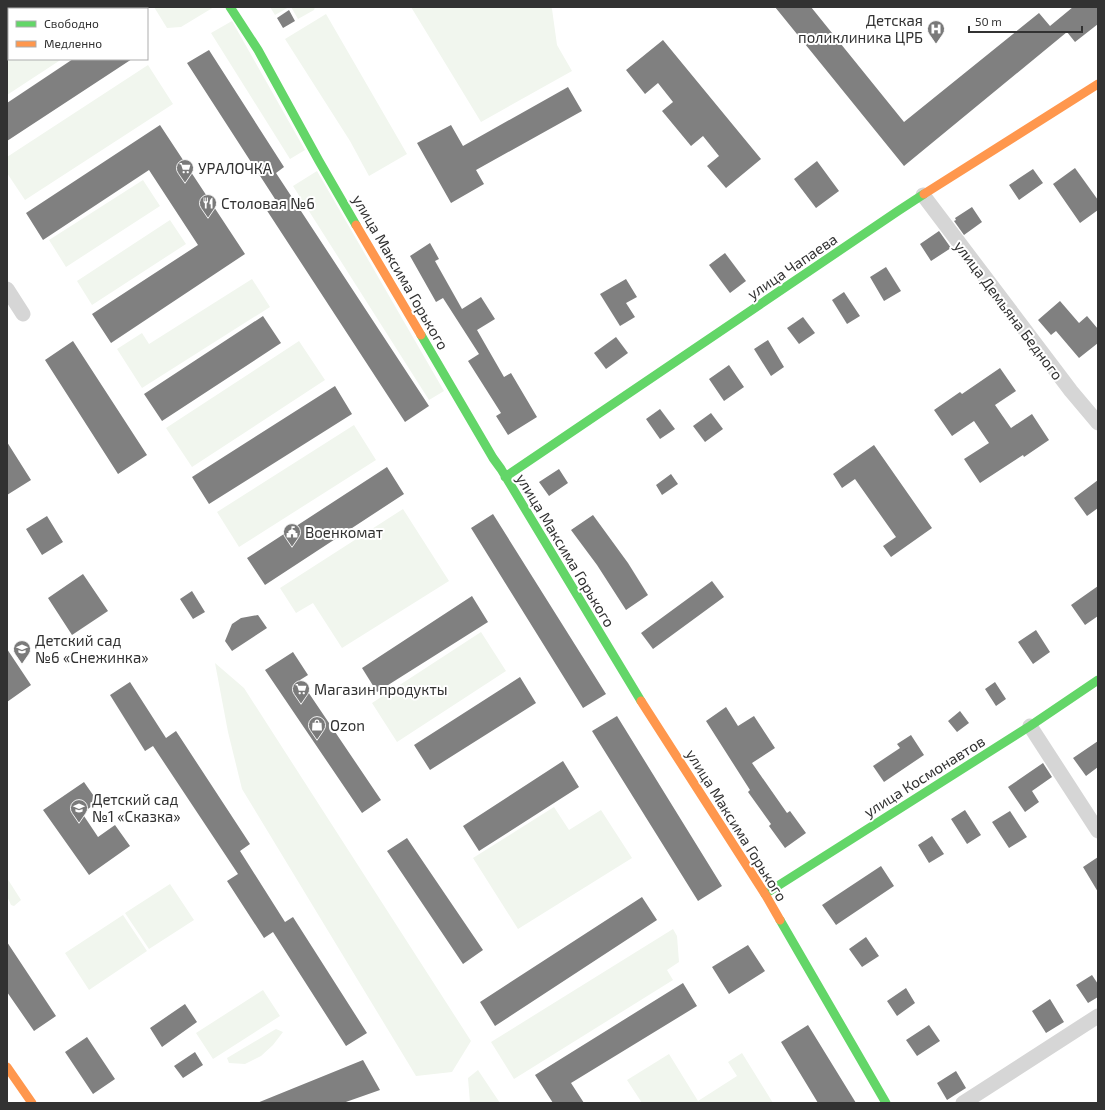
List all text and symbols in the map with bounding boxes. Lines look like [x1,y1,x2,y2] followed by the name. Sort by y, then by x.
[8,8,148,60] legend
[969,8,1082,34] scale bar
[798,11,923,46] place label: Детская поликлиника ЦРБ
[975,14,1002,28] text: 50 m
[44,16,99,30] text: Свободно
[926,19,946,44] hospital icon: Детская поликлиника ЦРБ
[44,36,102,50] text: Медленно
[175,158,195,183] supermarket icon: УРАЛОЧКА
[198,159,273,177] place label: УРАЛОЧКА
[348,191,453,353] street label: улица Максима Горького
[198,193,218,218] restaurant icon: Столовая №6
[221,194,315,212] place label: Столовая №6
[744,229,841,304] street label: улица Чапаева
[950,237,1067,384] street label: улица Демьяна Бедного
[512,470,619,631] street label: улица Максима Горького
[282,522,302,547] public building icon: Военкомат
[305,523,383,541] place label: Военкомат
[35,631,148,666] place label: Детский сад №6 «Снежинка»
[12,639,32,664] school or university icon: Детский сад №6 «Снежинка»
[291,679,311,704] supermarket icon: Магазин продукты
[314,680,448,699] place label: Магазин продукты
[307,715,327,740] shop icon: Ozon
[330,716,365,734] place label: Ozon
[860,731,988,821] street label: улица Космонавтов
[682,746,791,905] street label: улица Максима Горького
[92,790,181,825] place label: Детский сад №1 «Сказка»
[69,798,89,823] school or university icon: Детский сад №1 «Сказка»

